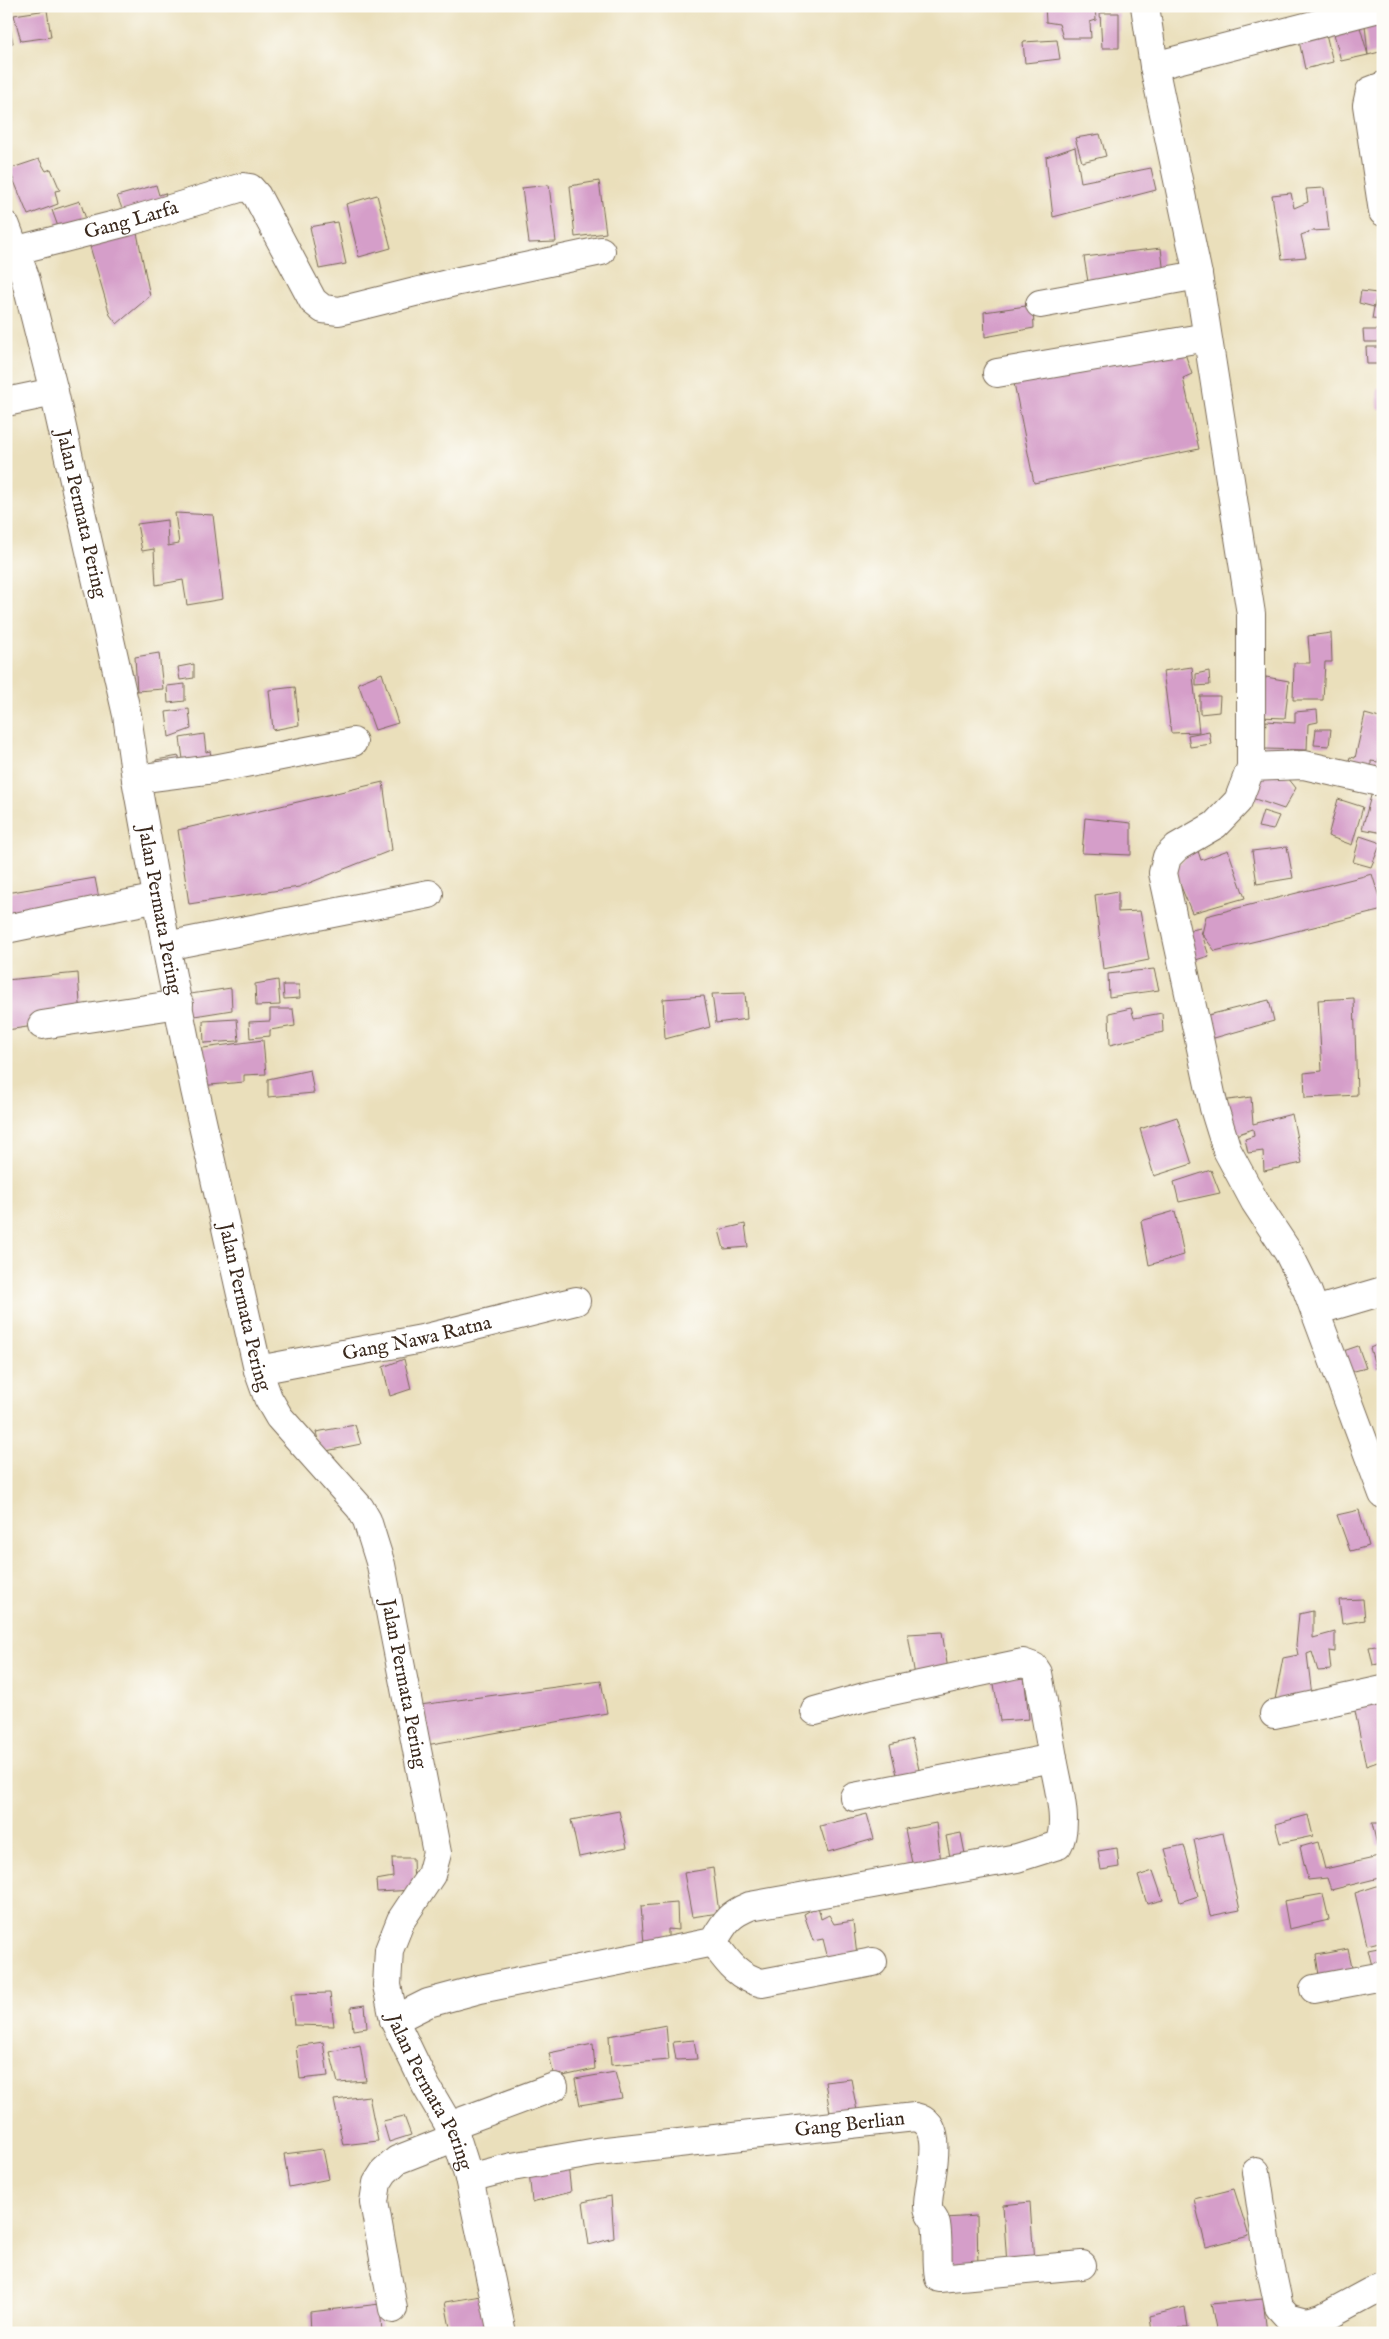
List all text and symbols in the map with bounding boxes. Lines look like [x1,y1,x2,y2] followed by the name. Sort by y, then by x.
[81,195,181,245] street label: Gang Larfa
[50,425,113,602] street label: Jalan Permata Pering
[132,821,188,998] street label: Jalan Permata Pering
[212,1219,277,1396] street label: Jalan Permata Pering
[340,1310,494,1366] street label: Gang Nawa Ratna
[375,1595,433,1772] street label: Jalan Permata Pering
[380,2010,479,2175] street label: Jalan Permata Pering
[794,2106,906,2143] street label: Gang Berlian

